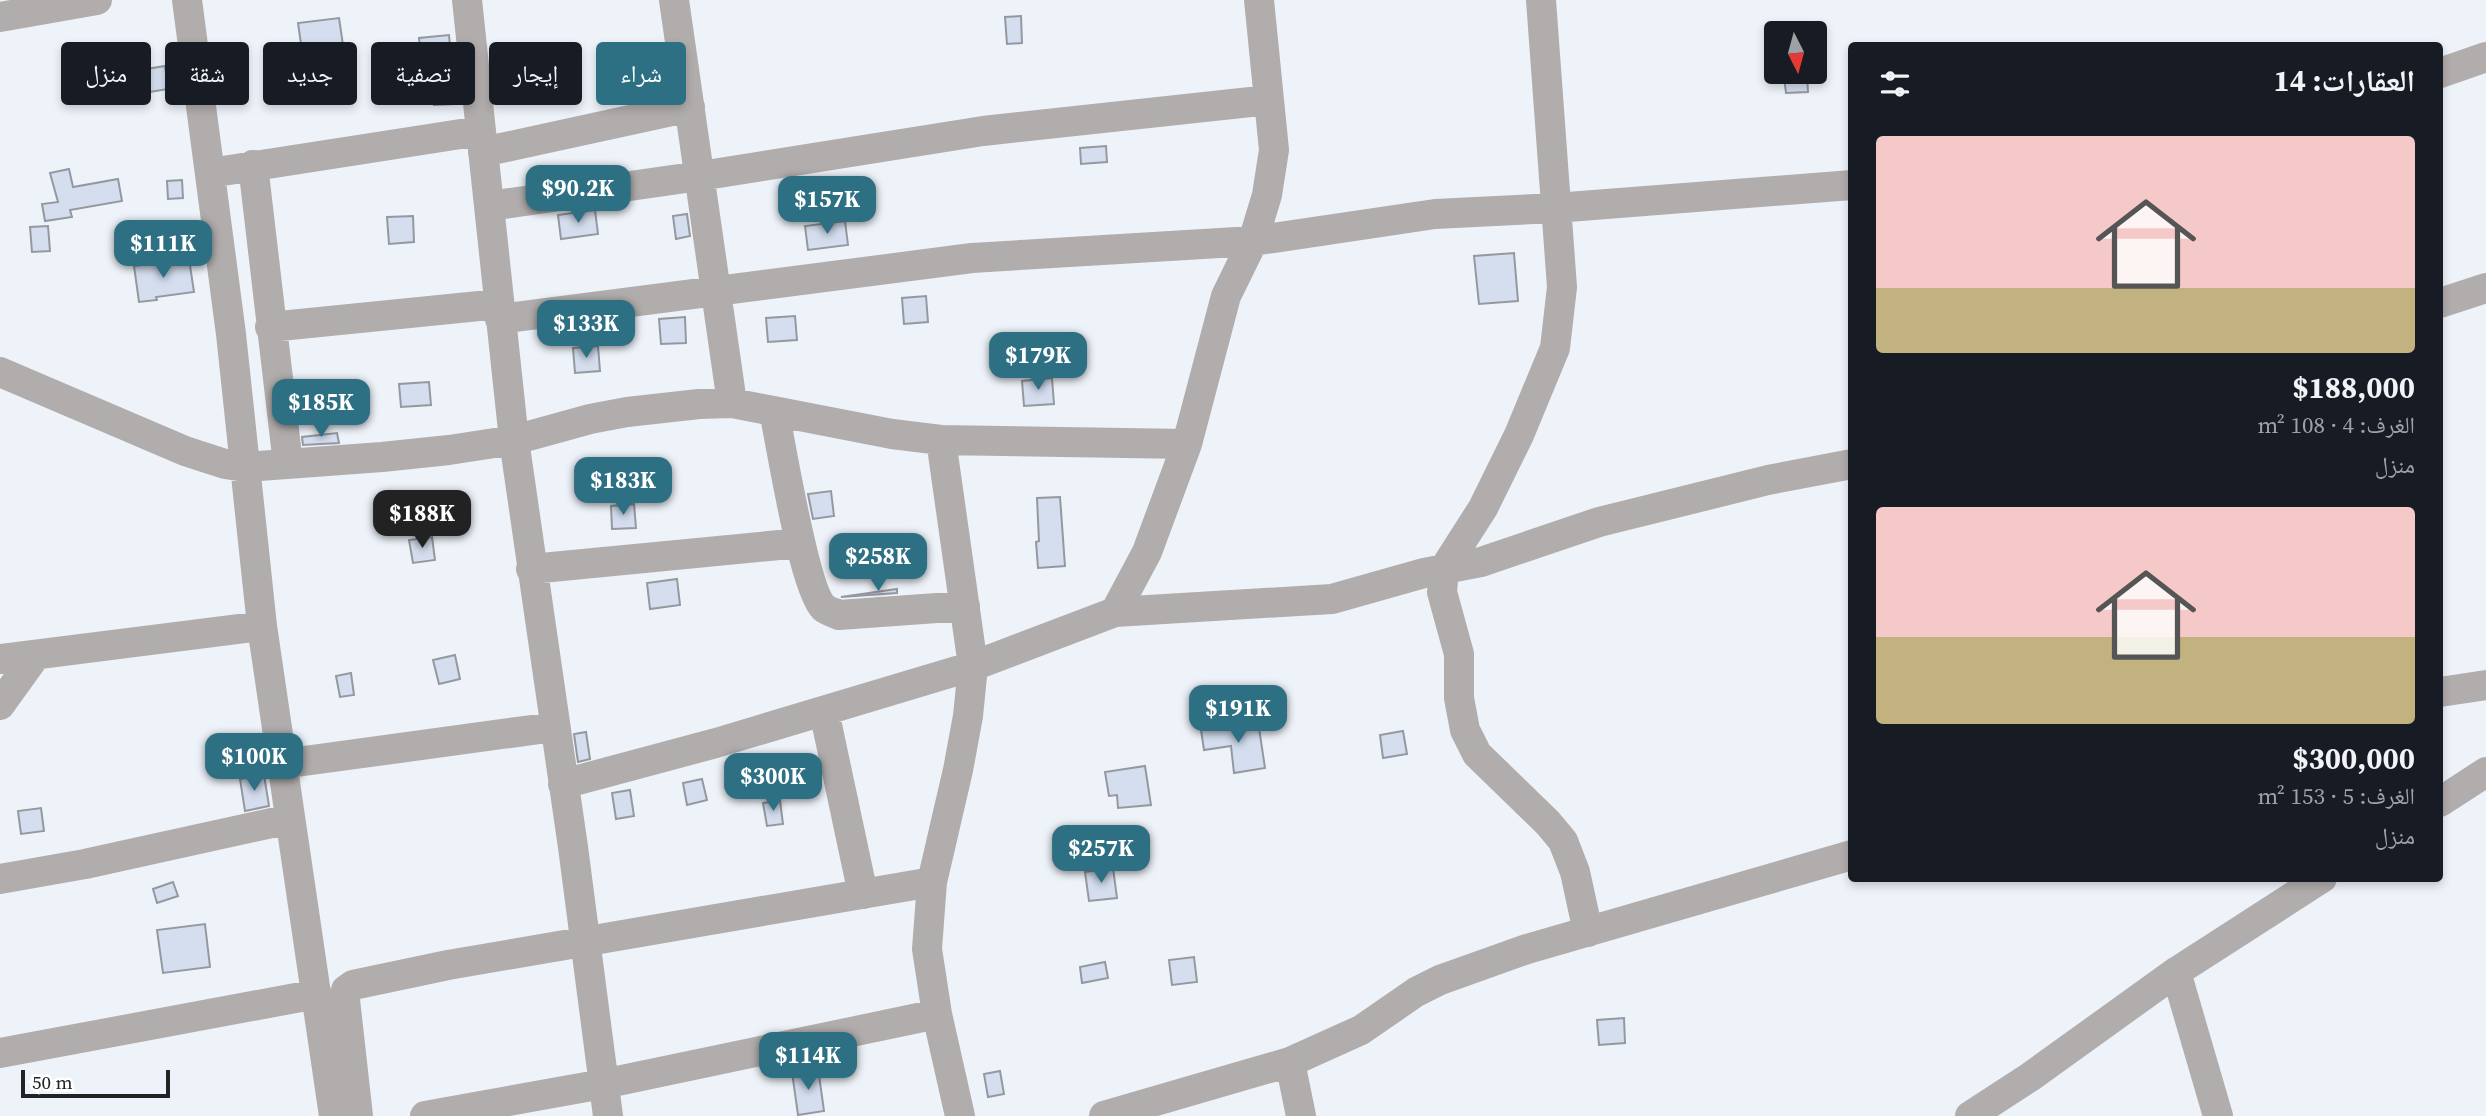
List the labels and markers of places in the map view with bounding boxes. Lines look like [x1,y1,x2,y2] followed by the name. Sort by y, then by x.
[521,166,635,225] pin: $90.2K
[778,176,876,236] pin: $157K
[114,220,212,280] pin: $111K
[537,300,635,360] pin: $133K
[989,332,1087,392] pin: $179K
[272,380,370,439] pin: $185K
[574,458,672,517] pin: $183K
[373,490,471,550] pin: $188K
[829,534,927,593] pin: $258K
[1189,686,1287,745] pin: $191K
[205,734,303,793] pin: $100K
[724,754,822,813] pin: $300K
[1052,826,1150,885] pin: $257K
[759,1032,857,1092] pin: $114K

